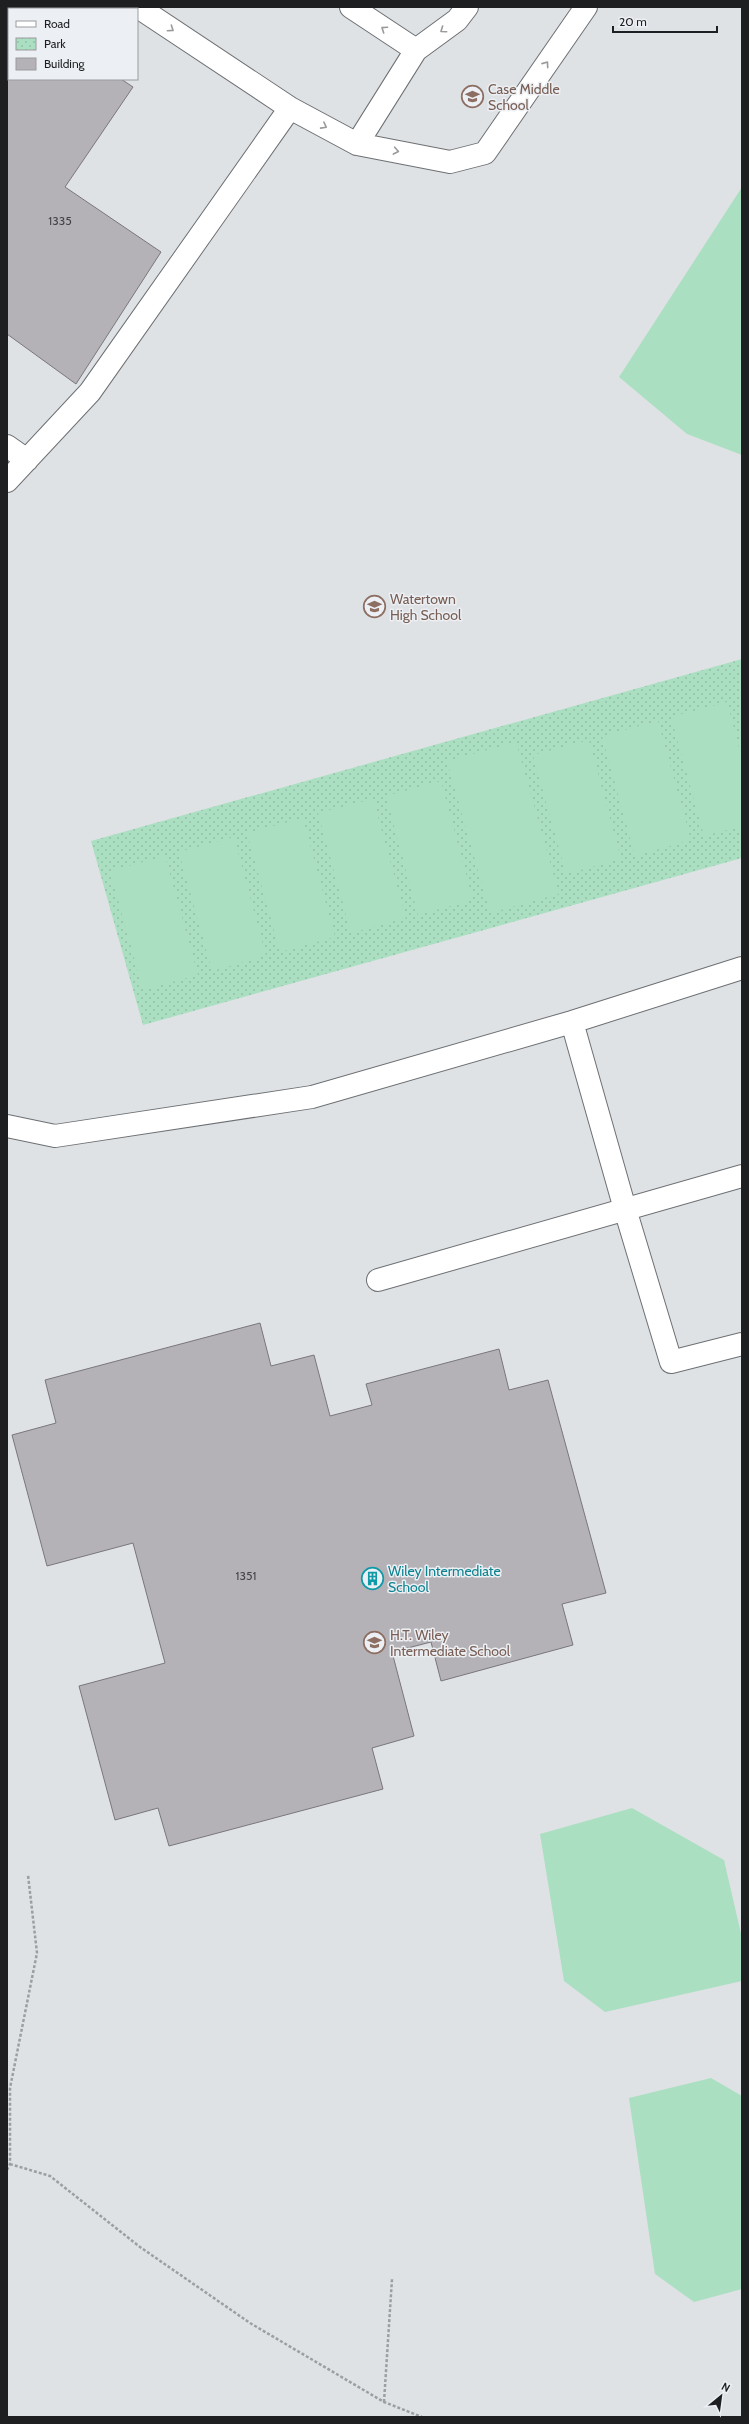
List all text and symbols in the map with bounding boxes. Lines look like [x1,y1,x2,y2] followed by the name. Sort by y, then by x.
[8,8,138,80] legend
[613,8,717,34] scale bar
[619,14,647,29] text: 20 m
[44,16,70,31] text: Road
[167,24,174,31] one-way arrow
[381,26,388,33] one-way arrow
[441,26,448,33] one-way arrow
[44,36,66,51] text: Park
[44,56,86,71] text: Building
[541,61,549,68] one-way arrow
[488,80,560,114] place label: Case Middle School
[460,84,486,110] school or university icon: Case Middle School
[319,121,327,128] one-way arrow
[392,147,399,155] one-way arrow
[48,213,72,228] house number: 1335
[390,590,462,624] place label: Watertown High School
[361,594,387,620] school or university icon: Watertown High School
[388,1562,501,1596] place label: Wiley Intermediate School
[359,1566,385,1592] building icon: Wiley Intermediate School
[236,1568,256,1583] house number: 1351
[390,1626,511,1660] place label: H.T. Wiley Intermediate School
[361,1630,387,1656] school or university icon: H.T. Wiley Intermediate School
[701,2376,741,2416] north arrow
[719,2379,733,2395] text: N

